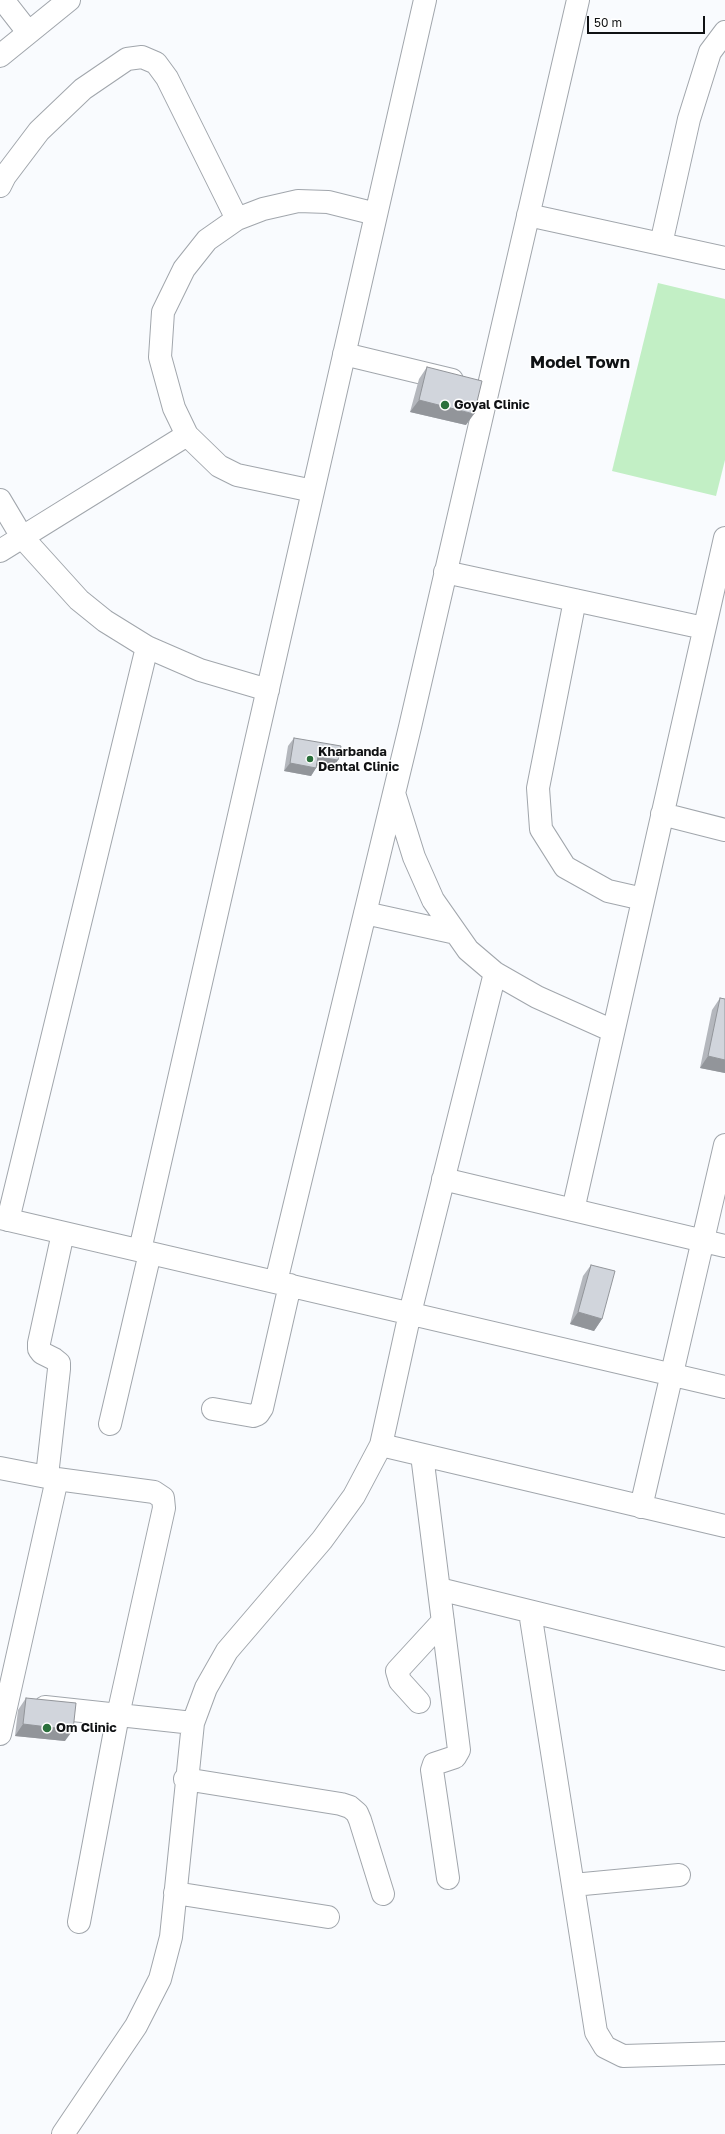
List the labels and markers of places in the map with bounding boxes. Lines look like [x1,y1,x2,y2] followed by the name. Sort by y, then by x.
[454,397,530,413] place label: Goyal Clinic
[439,399,451,411] marker: Goyal Clinic
[318,744,399,775] place label: Kharbanda Dental Clinic
[305,754,315,764] marker: Kharbanda Dental Clinic
[56,1720,117,1736] place label: Om Clinic
[41,1722,53,1734] marker: Om Clinic

